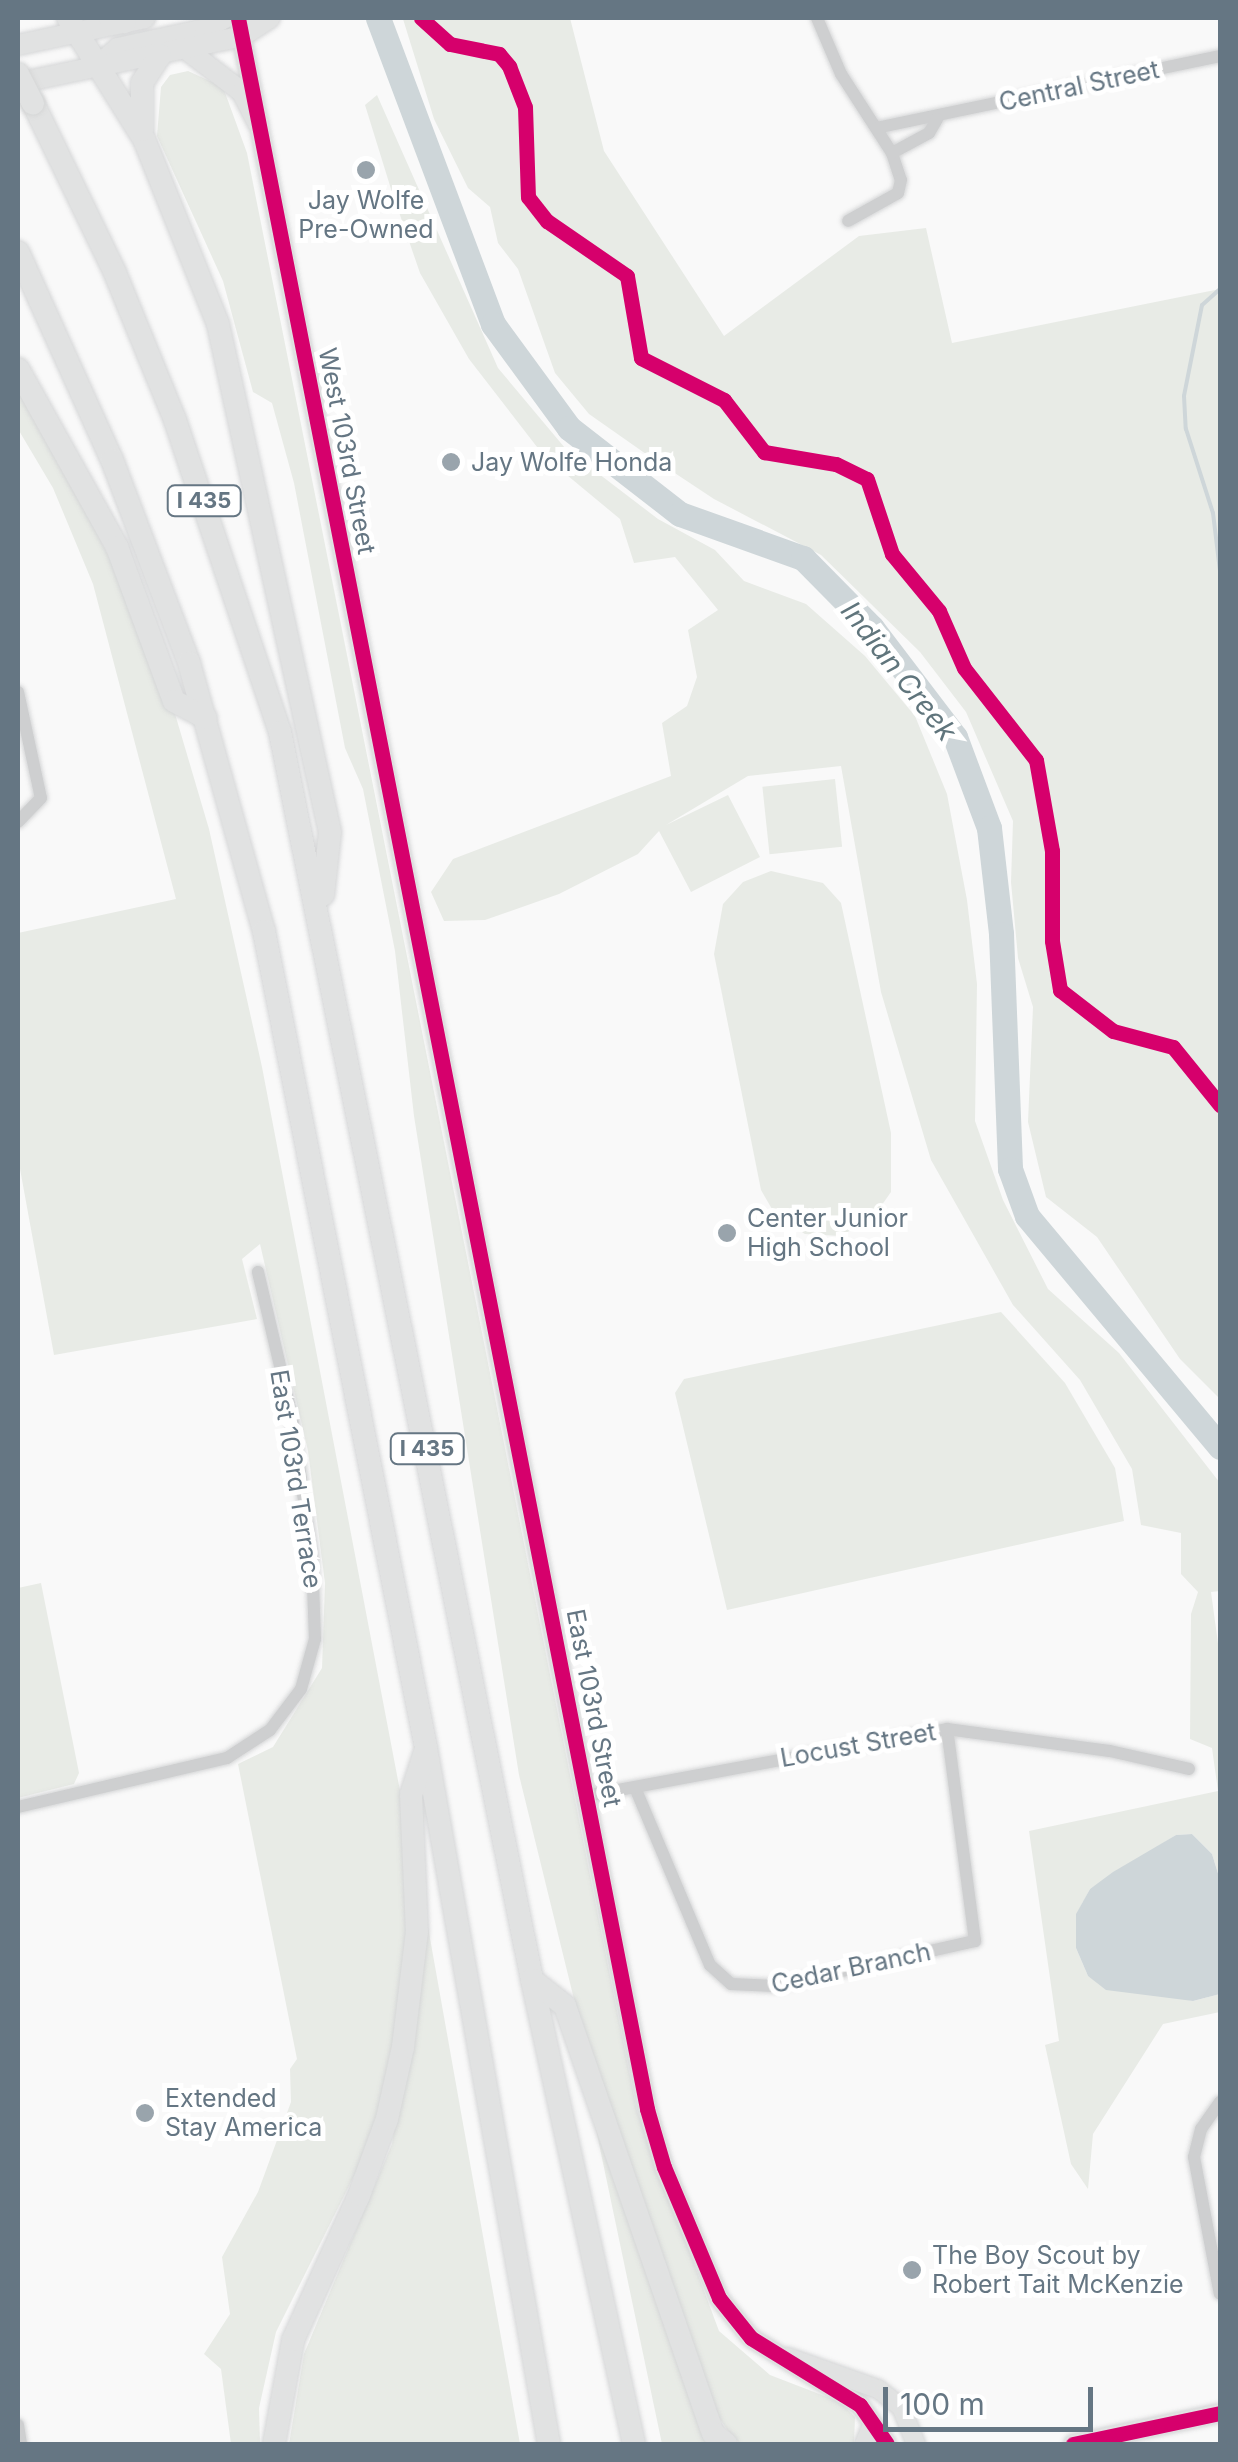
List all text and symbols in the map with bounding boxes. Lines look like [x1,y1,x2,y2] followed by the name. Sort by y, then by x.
[996,54,1162,118] street label: Central Street
[355,159,377,181] marker: Jay Wolfe Pre-Owned
[298,186,434,245] place label: Jay Wolfe Pre-Owned
[312,345,382,557] street label: West 103rd Street
[471,447,672,477] place label: Jay Wolfe Honda
[440,451,462,473] marker: Jay Wolfe Honda
[166,484,242,518] road number: I 435
[834,595,964,747] water label: Indian Creek
[747,1204,908,1263] place label: Center Junior High School
[716,1222,738,1244] marker: Center Junior High School
[264,1367,328,1591] street label: East 103rd Terrace
[390,1432,464,1466] road number: I 435
[560,1607,628,1809] street label: East 103rd Street
[778,1717,938,1773] street label: Locust Street
[769,1936,933,2000] street label: Cedar Branch
[165,2084,322,2143] place label: Extended Stay America
[134,2102,156,2124] marker: Extended Stay America
[932,2241,1184,2300] place label: The Boy Scout by Robert Tait McKenzie
[901,2259,923,2281] marker: The Boy Scout by Robert Tait McKenzie
[888,2367,1098,2429] scale bar
[900,2386,985,2422] text: 100 m

